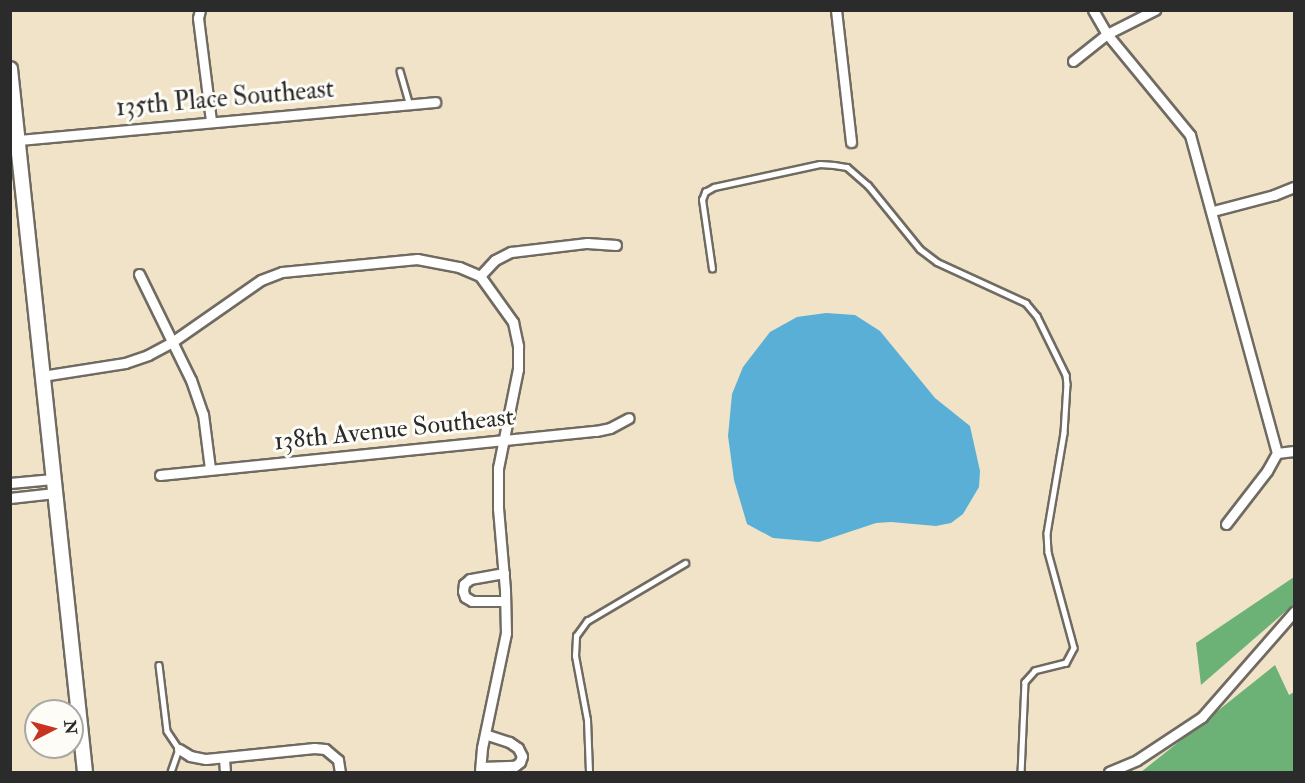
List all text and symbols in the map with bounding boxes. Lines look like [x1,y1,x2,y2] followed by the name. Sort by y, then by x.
[115,74,335,124] street label: 135th Place Southeast
[273,402,515,458] street label: 138th Avenue Southeast
[24,699,84,759] north arrow
[59,719,81,735] text: N

